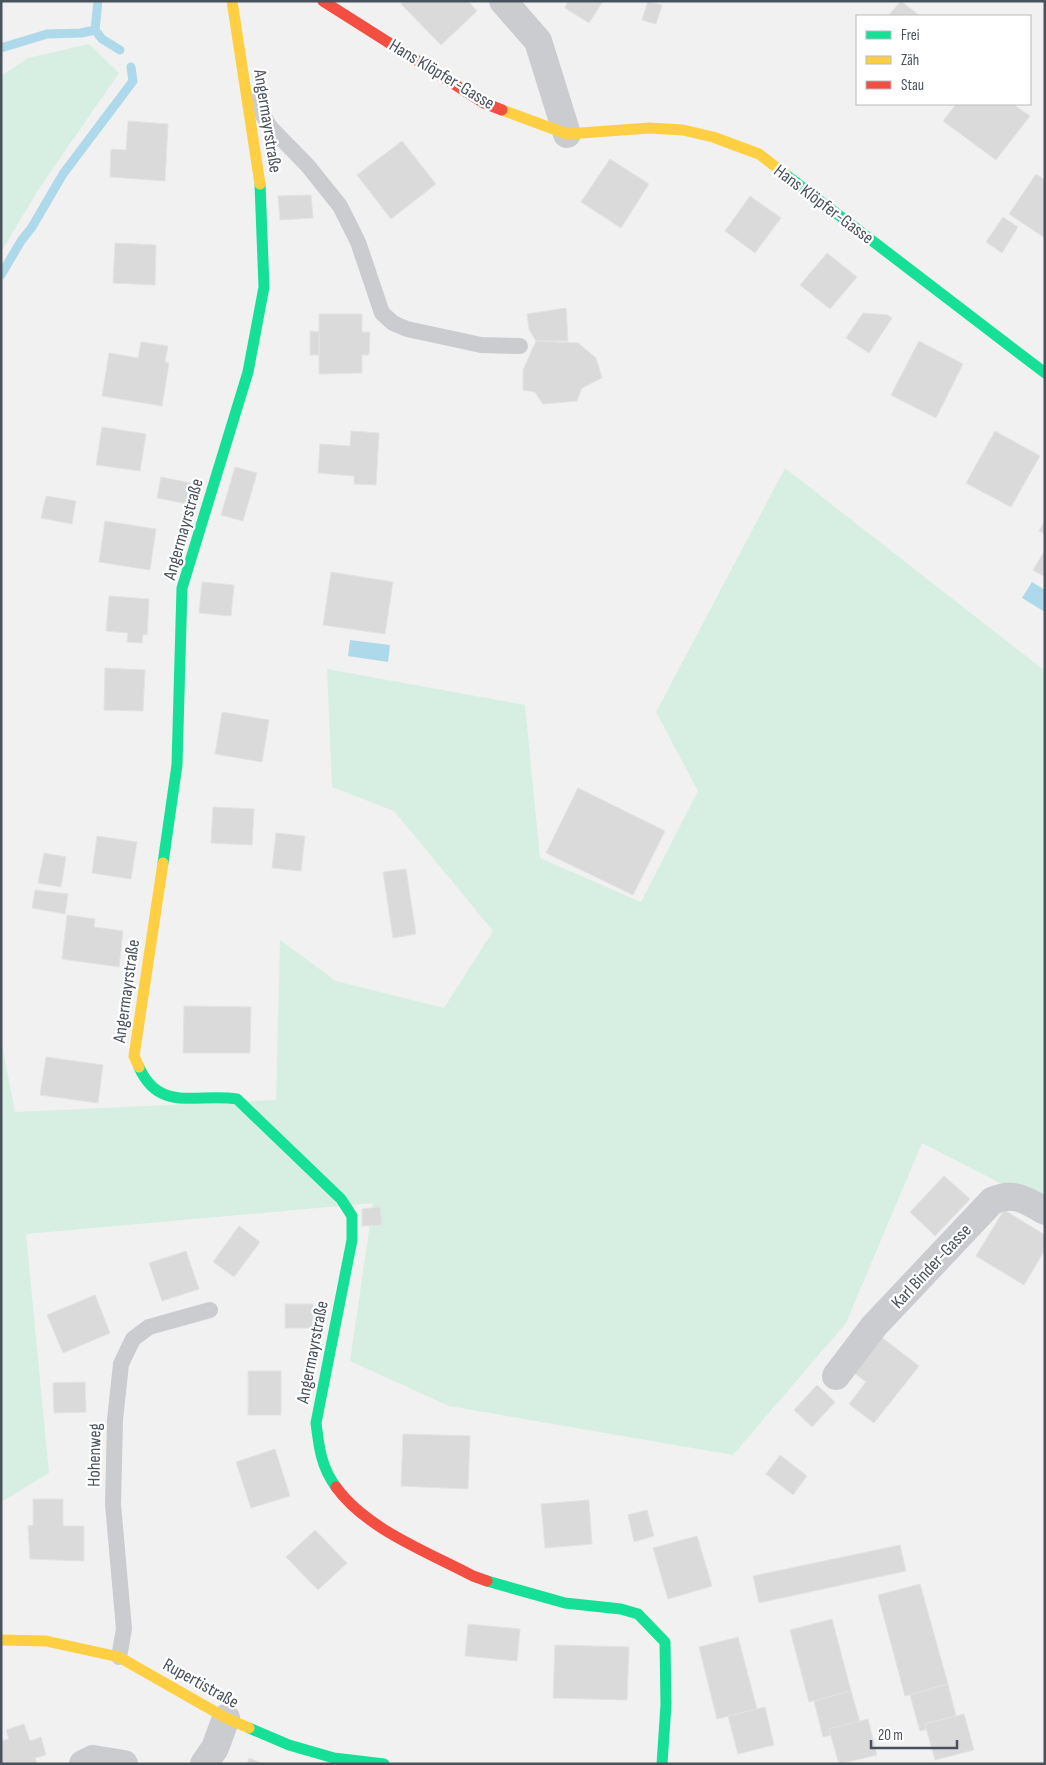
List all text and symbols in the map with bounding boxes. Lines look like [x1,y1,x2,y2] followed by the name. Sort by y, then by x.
[856,15,1031,105] legend
[901,26,920,45] text: Frei
[385,35,498,114] street label: Hans Klöpfer-Gasse
[901,51,919,70] text: Zäh
[249,67,286,174] street label: Angermayrstraße
[901,76,924,95] text: Stau
[770,160,878,249] street label: Hans Klöpfer-Gasse
[159,476,208,583] street label: Angermayrstraße
[109,938,144,1045] street label: Angermayrstraße
[887,1220,976,1313] street label: Karl Binder-Gasse
[292,1299,333,1406] street label: Angermayrstraße
[83,1423,106,1487] street label: Hohenweg
[159,1654,242,1713] street label: Rupertistraße
[871,1718,957,1750] scale bar
[878,1726,903,1745] text: 20 m

